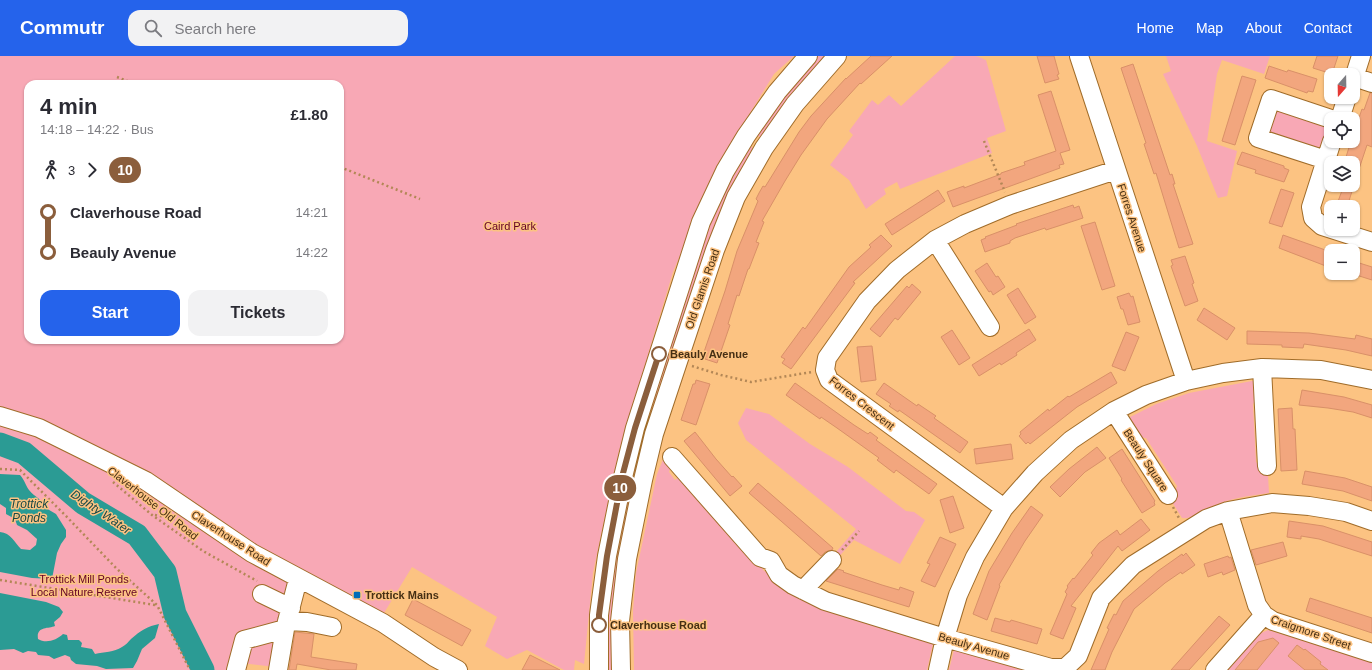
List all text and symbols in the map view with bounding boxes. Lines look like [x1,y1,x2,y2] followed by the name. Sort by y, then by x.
[128,10,408,46] search box
[20,17,104,38] text: Commutr
[142,17,164,39] icon: search
[174,20,256,37] text: Search here
[1137,20,1174,36] text: Home
[1196,20,1223,36] text: Map
[1245,20,1282,36] text: About
[1304,20,1352,36] text: Contact
[1324,68,1360,104] north arrow
[1324,68,1360,280] map controls
[40,94,97,119] text: 4 min
[290,106,328,123] text: £1.80
[1324,112,1360,148] button: locate
[40,122,153,137] text: 14:18 – 14:22 · Bus
[1324,156,1360,192] button: layers
[40,159,62,181] icon: walk
[81,159,103,181] icon: forward
[117,162,133,178] text: 10
[68,163,75,178] text: 3
[1115,182,1149,254] street label: Forres Avenue
[1324,200,1360,236] button: +
[70,204,202,221] text: Claverhouse Road
[295,205,328,220] text: 14:21
[484,220,536,232] park label: Caird Park
[70,244,176,261] text: Beauly Avenue
[1324,244,1360,280] button: −
[295,245,328,260] text: 14:22
[683,247,721,331] street label: Old Glamis Road
[40,290,180,336] button: Start
[188,290,328,336] button: Tickets
[651,346,667,362] marker: Beauly Avenue
[670,348,748,360] place label: Beauly Avenue
[827,374,897,432] street label: Forres Crescent
[1121,426,1171,494] street label: Beauly Square
[105,464,201,542] street label: Claverhouse Old Road
[602,475,638,501] line badge: 10
[612,480,628,496] text: 10
[68,487,134,538] water label: Dighty Water
[10,497,49,525] water label: Trottick Ponds
[190,508,272,568] street label: Claverhouse Road
[31,573,137,598] park label: Trottick Mill Ponds Local Nature Reserve
[365,589,439,601] place label: Trottick Mains
[352,590,362,600] marker: Trottick Mains
[1269,613,1353,651] street label: Craigmore Street
[591,617,607,633] marker: Claverhouse Road
[610,619,707,631] place label: Claverhouse Road
[937,630,1011,662] street label: Beauly Avenue

